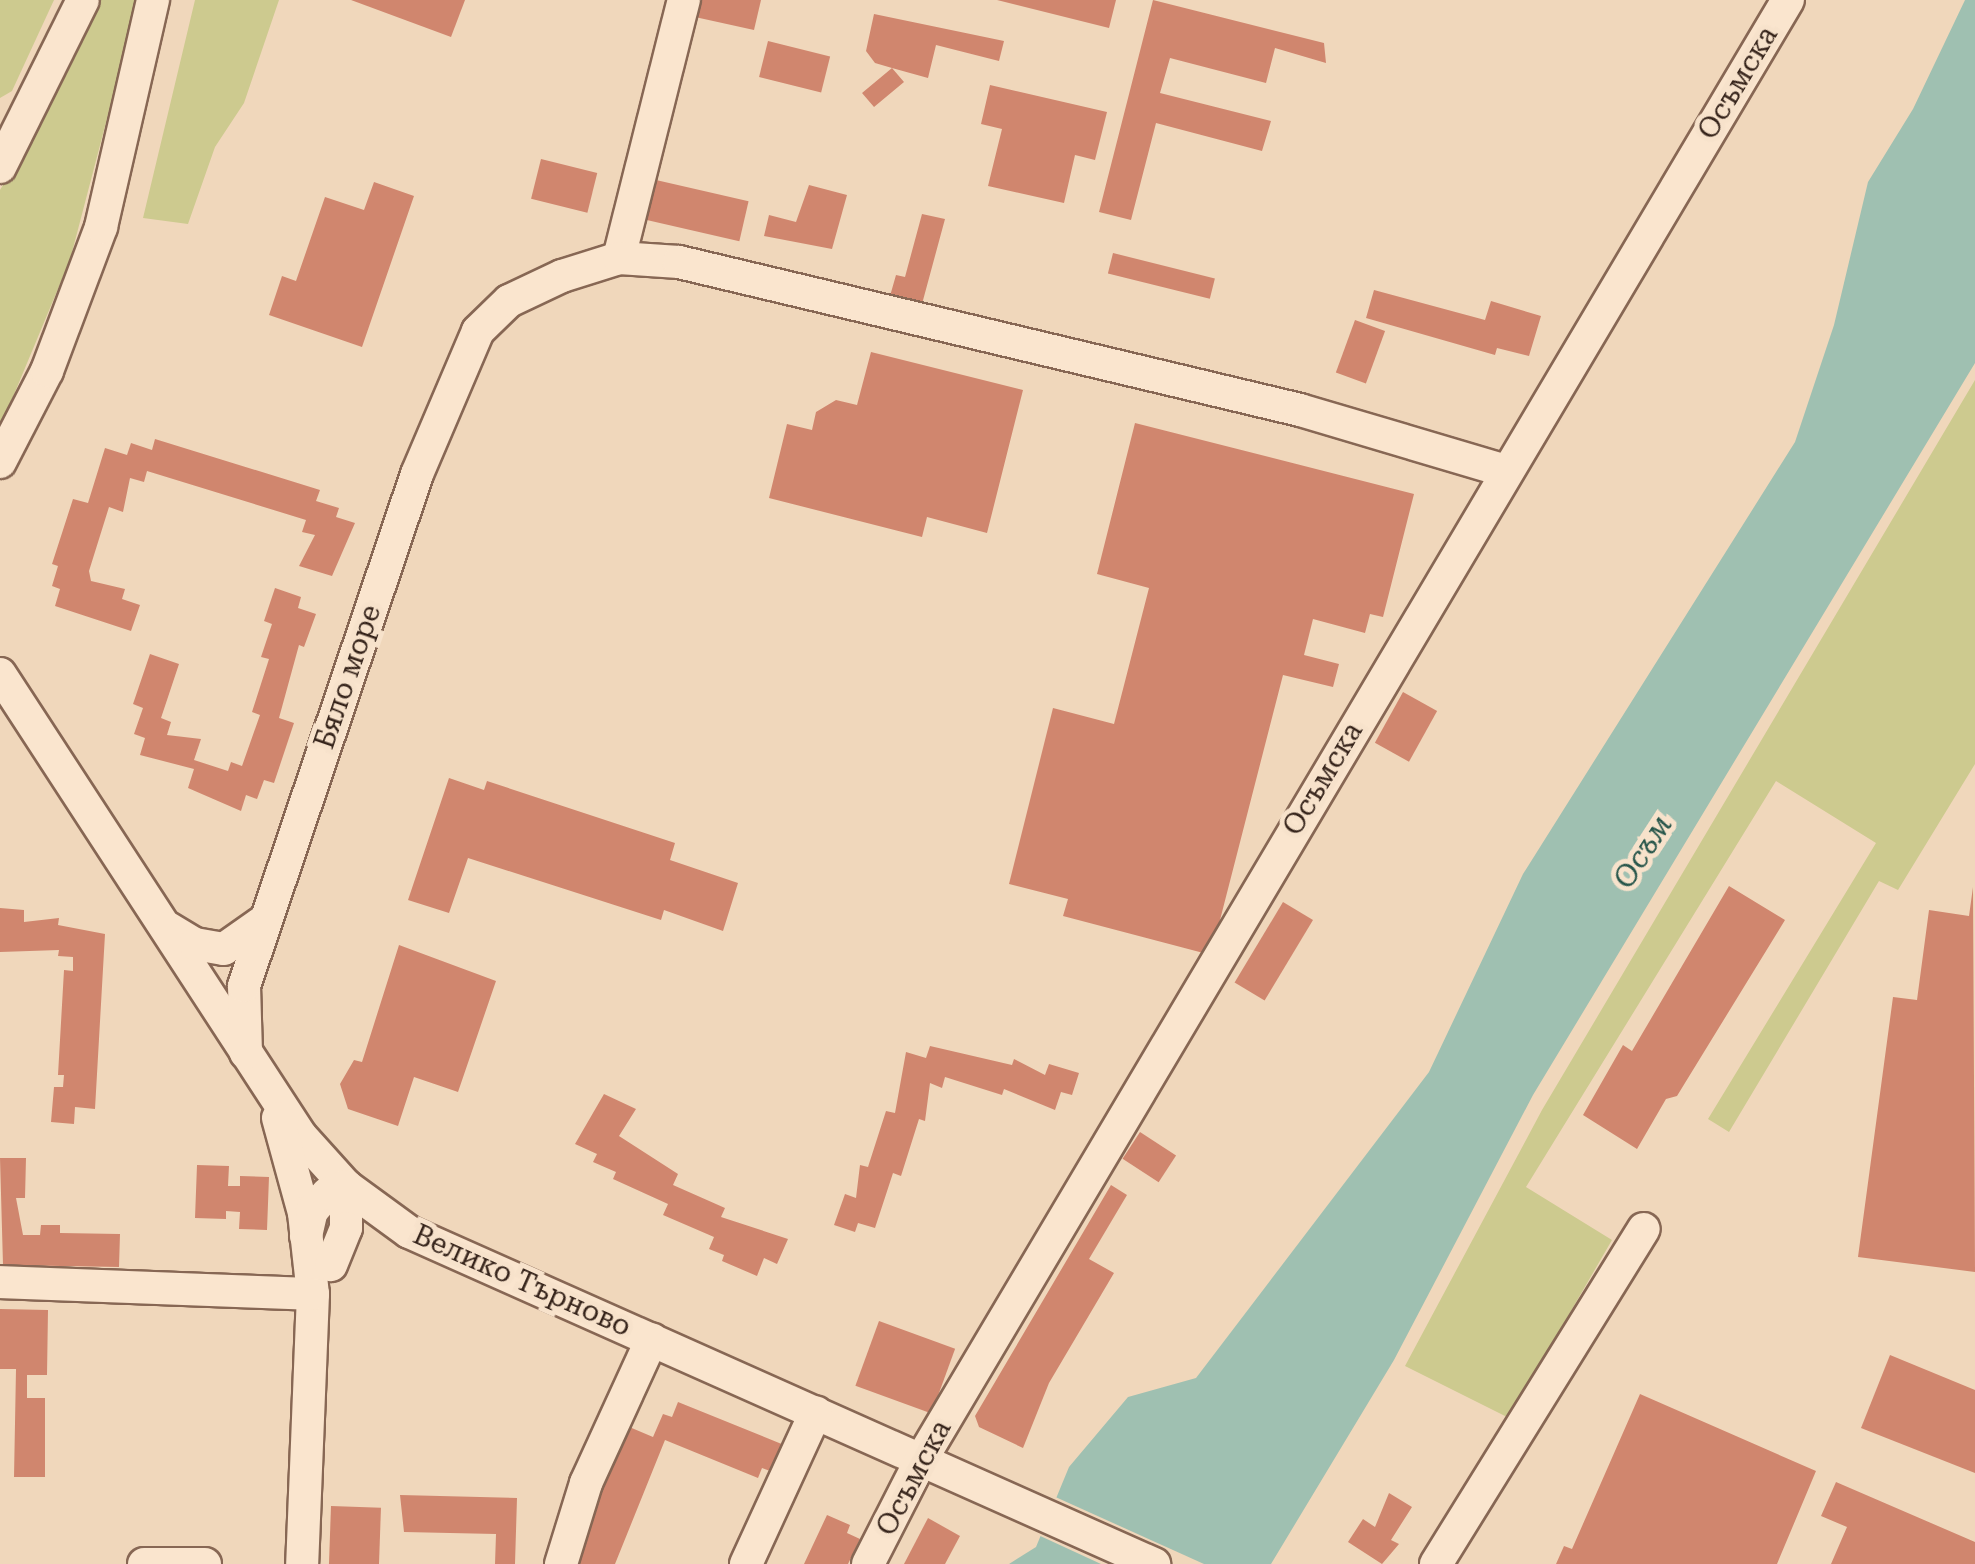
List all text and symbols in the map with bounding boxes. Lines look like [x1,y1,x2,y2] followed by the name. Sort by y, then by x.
[1691,20,1785,146] street label: Осъмска
[308,601,388,753] street label: Бяло море
[1276,716,1370,842] street label: Осъмска
[1606,809,1680,895] water label: Осъм
[408,1218,636,1344] street label: Велико Търново
[870,1415,958,1541] street label: Осъмска

